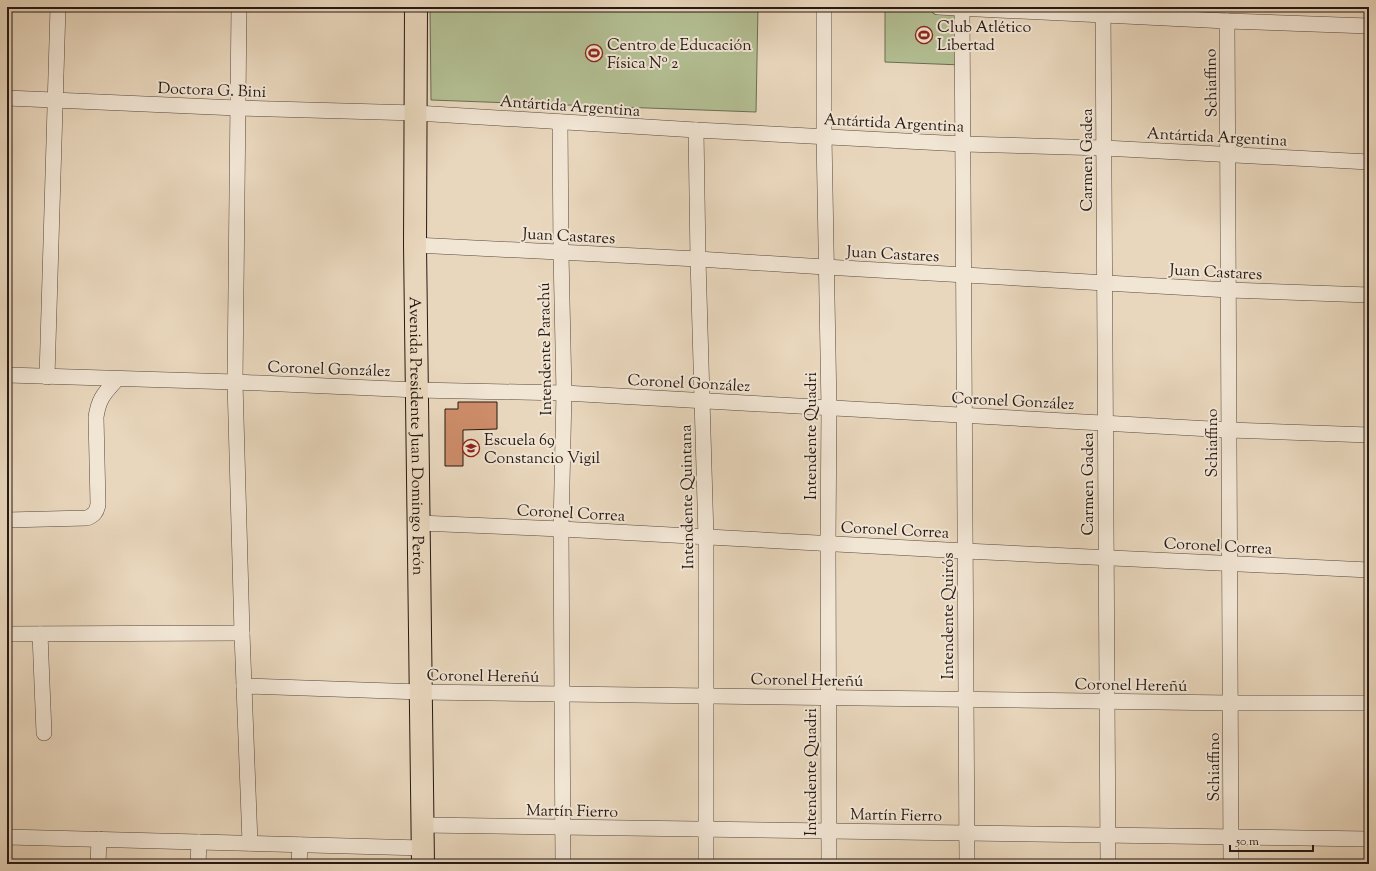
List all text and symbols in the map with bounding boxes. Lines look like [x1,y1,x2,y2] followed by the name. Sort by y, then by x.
[937,17,1032,58] place label: Club Atlético Libertad
[914,25,934,45] sports icon: Club Atlético Libertad
[607,35,752,76] place label: Centro de Educación Física Nº 2
[584,43,604,63] sports icon: Centro de Educación Física Nº 2
[1200,48,1225,118] street label: Schiaffino
[157,78,267,105] street label: Doctora G. Bini
[499,91,641,124] street label: Antártida Argentina
[1077,108,1100,212] street label: Carmen Gadea
[823,109,965,140] street label: Antártida Argentina
[1146,123,1288,154] street label: Antártida Argentina
[521,224,616,251] street label: Juan Castares
[845,242,940,269] street label: Juan Castares
[1168,260,1263,287] street label: Juan Castares
[534,282,559,416] street label: Intendente Parachú
[402,296,428,576] street label: Avenida Presidente Juan Domingo Perón
[267,357,391,384] street label: Coronel González
[627,370,751,399] street label: Coronel González
[801,372,824,500] street label: Intendente Quadri
[951,388,1075,417] street label: Coronel González
[1202,408,1225,477] street label: Schiaffino
[676,424,701,570] street label: Intendente Quintana
[484,430,601,471] place label: Escuela 69 Constancio Vigil
[1078,432,1101,536] street label: Carmen Gadea
[461,438,481,458] school or university icon: Escuela 69 Constancio Vigil
[516,500,626,529] street label: Coronel Correa
[840,517,950,546] street label: Coronel Correa
[1163,533,1273,562] street label: Coronel Correa
[938,553,961,679] street label: Intendente Quirós
[426,665,539,690] street label: Coronel Hereñú
[750,669,863,694] street label: Coronel Hereñú
[1074,674,1187,699] street label: Coronel Hereñú
[801,708,824,836] street label: Intendente Quadri
[1204,732,1227,801] street label: Schiaffino
[526,800,618,825] street label: Martín Fierro
[850,804,942,829] street label: Martín Fierro
[1230,827,1313,853] scale bar
[1235,833,1259,851] text: 50 m

